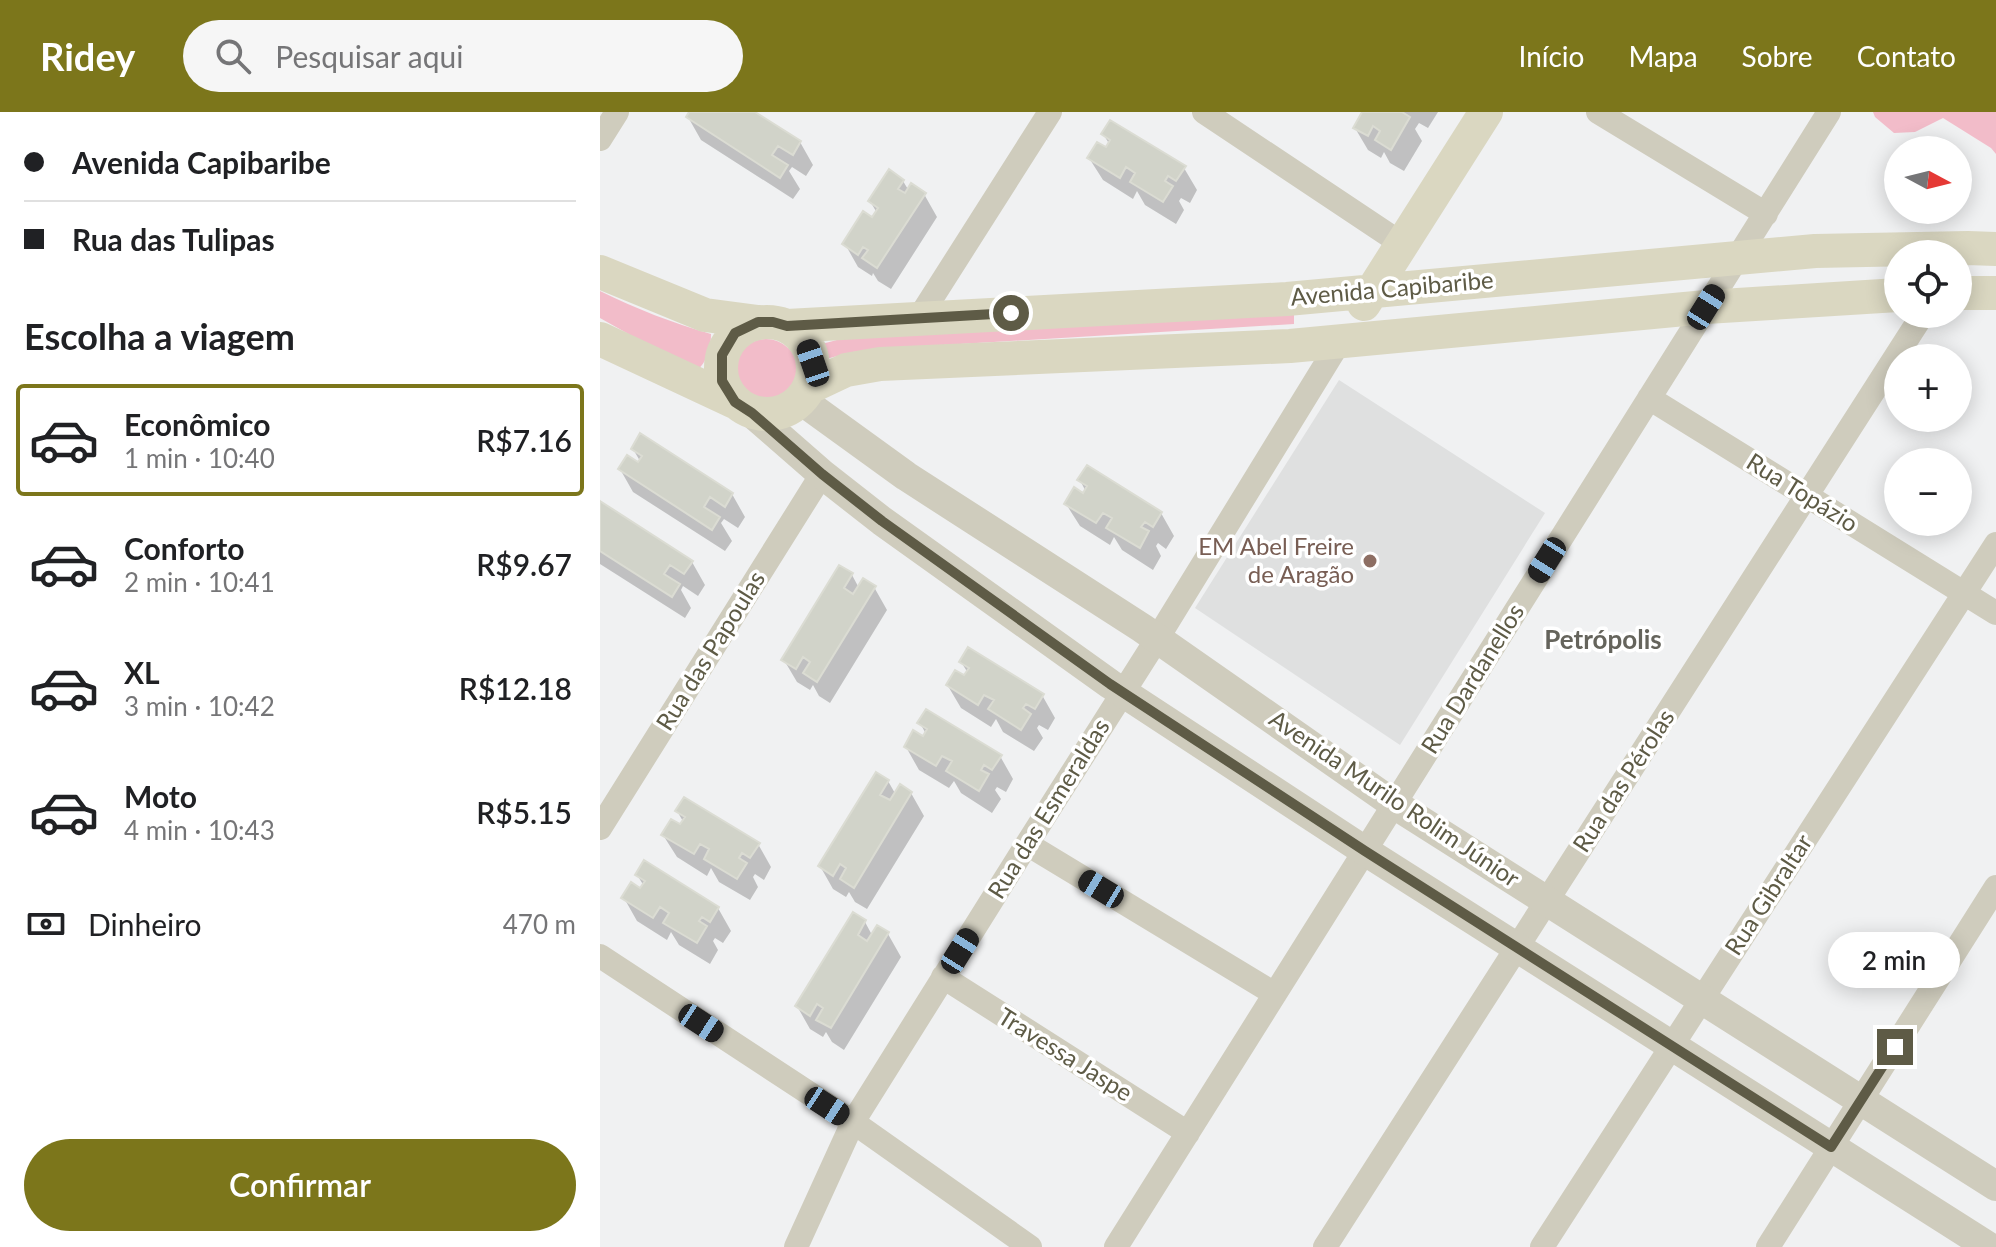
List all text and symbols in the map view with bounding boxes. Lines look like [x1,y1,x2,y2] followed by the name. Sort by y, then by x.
[183,20,743,92] search box
[40,33,135,79] text: Ridey
[211,34,255,78] icon: search
[275,38,463,74] text: Pesquisar aqui
[1519,39,1584,73] text: Início
[1628,39,1698,73] text: Mapa
[1742,39,1813,73] text: Sobre
[1857,39,1956,73] text: Contato
[1884,136,1972,224] north arrow
[1884,136,1972,536] map controls
[72,144,331,180] text: Avenida Capibaribe
[72,221,275,257] text: Rua das Tulipas
[1884,240,1972,328] button: locate
[1289,264,1495,311] street label: Avenida Capibaribe
[1683,280,1729,334] car
[993,295,1029,331] route start
[24,314,295,358] text: Escolha a viagem
[794,336,832,390] car
[1884,344,1972,432] button: +
[28,404,100,476] icon: car
[124,406,270,442] text: Econômico
[476,422,572,458] text: R$7.16
[124,442,275,474] text: 1 min · 10:40
[1742,446,1864,537] street label: Rua Topázio
[1884,448,1972,536] button: −
[28,528,100,600] icon: car
[124,530,244,566] text: Conforto
[1198,531,1354,588] place label: EM Abel Freire de Aragão
[1524,533,1570,587] car
[476,546,572,582] text: R$9.67
[1361,552,1379,570] marker: EM Abel Freire de Aragão
[649,565,770,735] street label: Rua das Papoulas
[124,566,275,598] text: 2 min · 10:41
[1414,598,1529,758] street label: Rua Dardanellos
[1544,623,1662,655] district label: Petrópolis
[28,652,100,724] icon: car
[124,654,160,690] text: XL
[459,670,572,706] text: R$12.18
[124,690,275,722] text: 3 min · 10:42
[1264,703,1526,892] street label: Avenida Murilo Rolim Júnior
[1566,703,1680,857] street label: Rua das Pérolas
[981,713,1115,903] street label: Rua das Esmeraldas
[28,776,100,848] icon: car
[124,778,197,814] text: Moto
[476,794,572,830] text: R$5.15
[124,814,275,846] text: 4 min · 10:43
[1718,828,1818,960] street label: Rua Gibraltar
[1074,866,1128,912] car
[24,902,68,946] icon: cash
[88,906,202,942] text: Dinheiro
[503,908,576,940] text: 470 m
[937,924,983,978] car
[1829,931,1961,987] callout: 2 min
[1862,944,1926,976] text: 2 min
[674,1000,728,1046] car
[993,1001,1138,1106] street label: Travessa Jaspe
[1877,1029,1913,1065] route end
[800,1083,854,1129] car
[24,1139,576,1231] button: Confirmar

